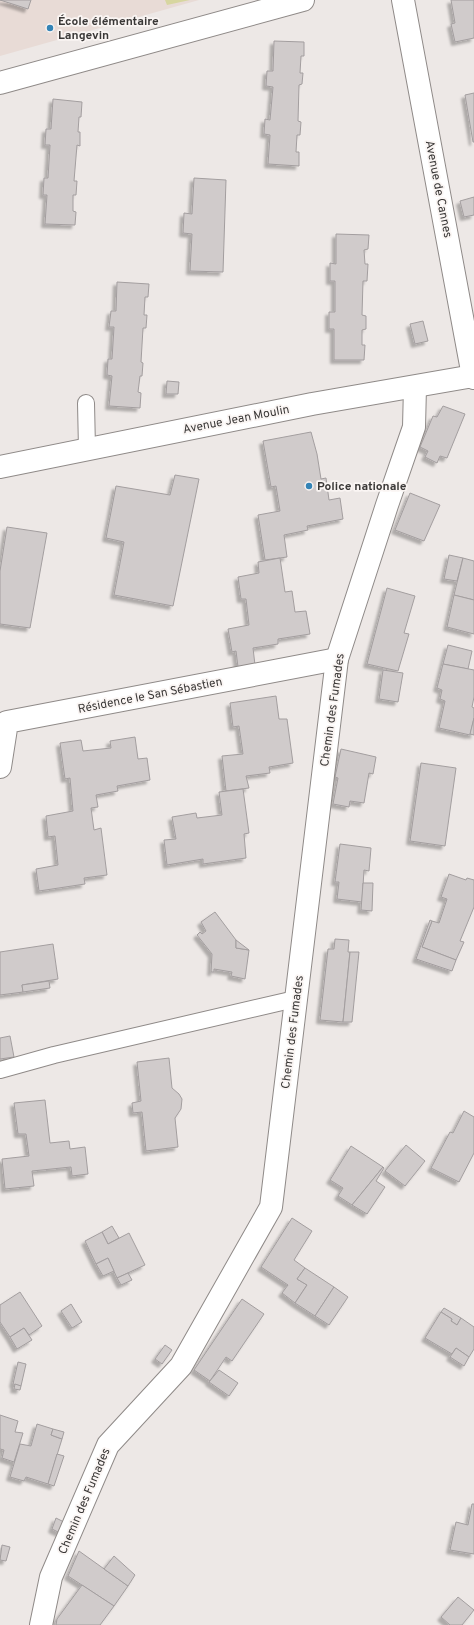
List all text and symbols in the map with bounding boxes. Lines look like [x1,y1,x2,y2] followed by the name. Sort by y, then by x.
[58,14,159,44] place label: École élémentaire Langevin
[45,23,55,33] marker: École élémentaire Langevin
[421,139,455,239] street label: Avenue de Cannes
[182,402,291,438] street label: Avenue Jean Moulin
[317,479,407,495] place label: Police nationale
[304,481,314,491] marker: Police nationale
[317,652,349,768] street label: Chemin des Fumades
[77,674,224,718] street label: Résidence le San Sébastien
[278,974,308,1090] street label: Chemin des Fumades
[55,1446,115,1557] street label: Chemin des Fumades

